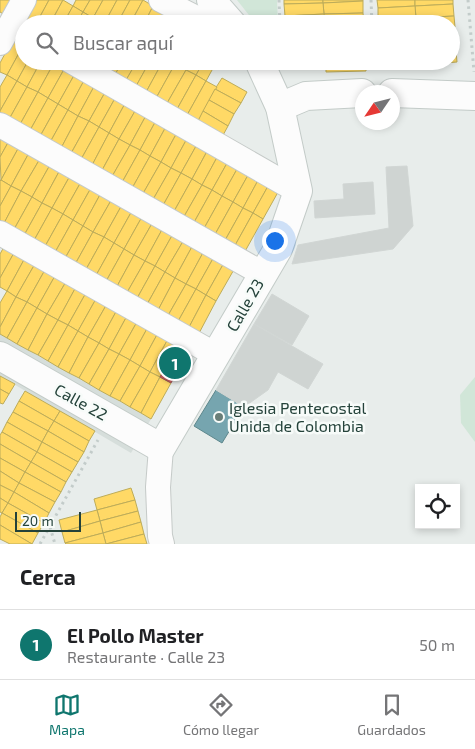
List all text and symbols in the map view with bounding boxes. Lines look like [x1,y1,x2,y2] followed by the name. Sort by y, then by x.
[15,15,460,70] search box
[33,29,61,57] icon: search
[73,31,173,54] text: Buscar aquí
[355,85,400,130] north arrow
[262,228,288,254] your location
[222,275,267,334] street label: Calle 23
[159,344,191,382] pin: 1
[51,379,111,424] street label: Calle 22
[229,398,367,435] place label: Iglesia Pentecostal Unida de Colombia
[213,411,225,423] marker: Iglesia Pentecostal Unida de Colombia
[415,484,460,529] map controls
[415,484,460,529] button: locate
[15,509,81,532] scale bar
[22,512,54,529] text: 20 m
[20,564,76,589] text: Cerca
[67,624,204,647] text: El Pollo Master
[33,635,39,654] text: 1
[419,635,455,654] text: 50 m
[67,647,225,666] text: Restaurante · Calle 23
[49,691,85,738] tab: Mapa
[183,691,259,738] tab: Cómo llegar
[357,691,426,738] tab: Guardados

